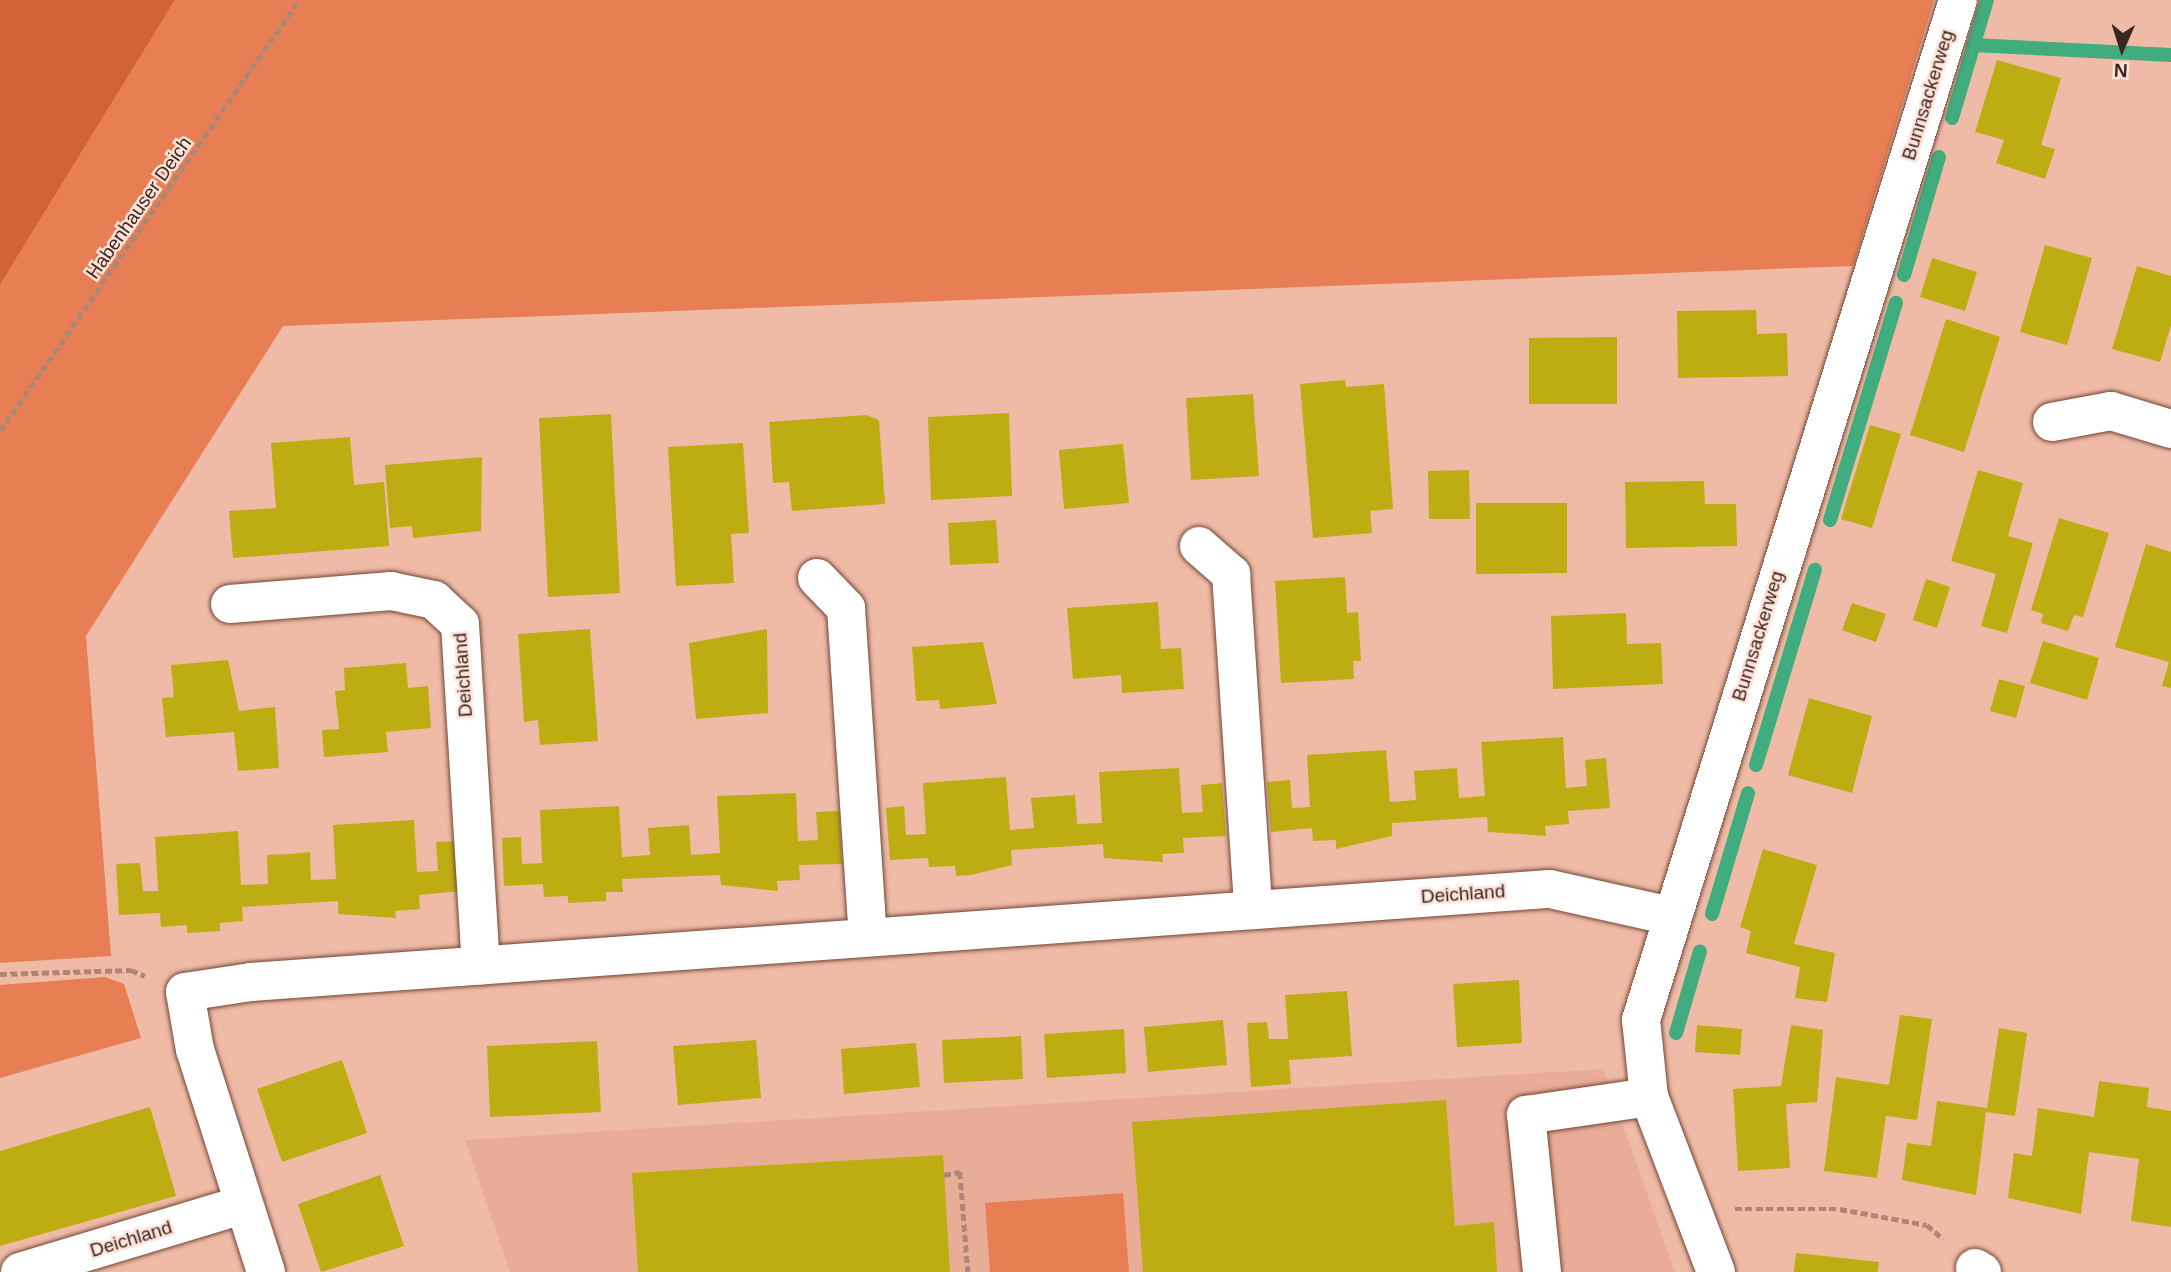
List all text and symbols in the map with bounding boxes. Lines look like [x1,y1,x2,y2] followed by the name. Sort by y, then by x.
[2087,14,2157,84] north arrow
[1897,27,1959,163] street label: Bunnsackerweg
[2113,60,2128,81] text: N
[81,133,197,283] street label: Habenhauser Deich
[1727,568,1789,704] street label: Bunnsackerweg
[449,632,477,718] street label: Deichland
[1420,880,1506,908] street label: Deichland
[87,1216,175,1262] street label: Deichland

